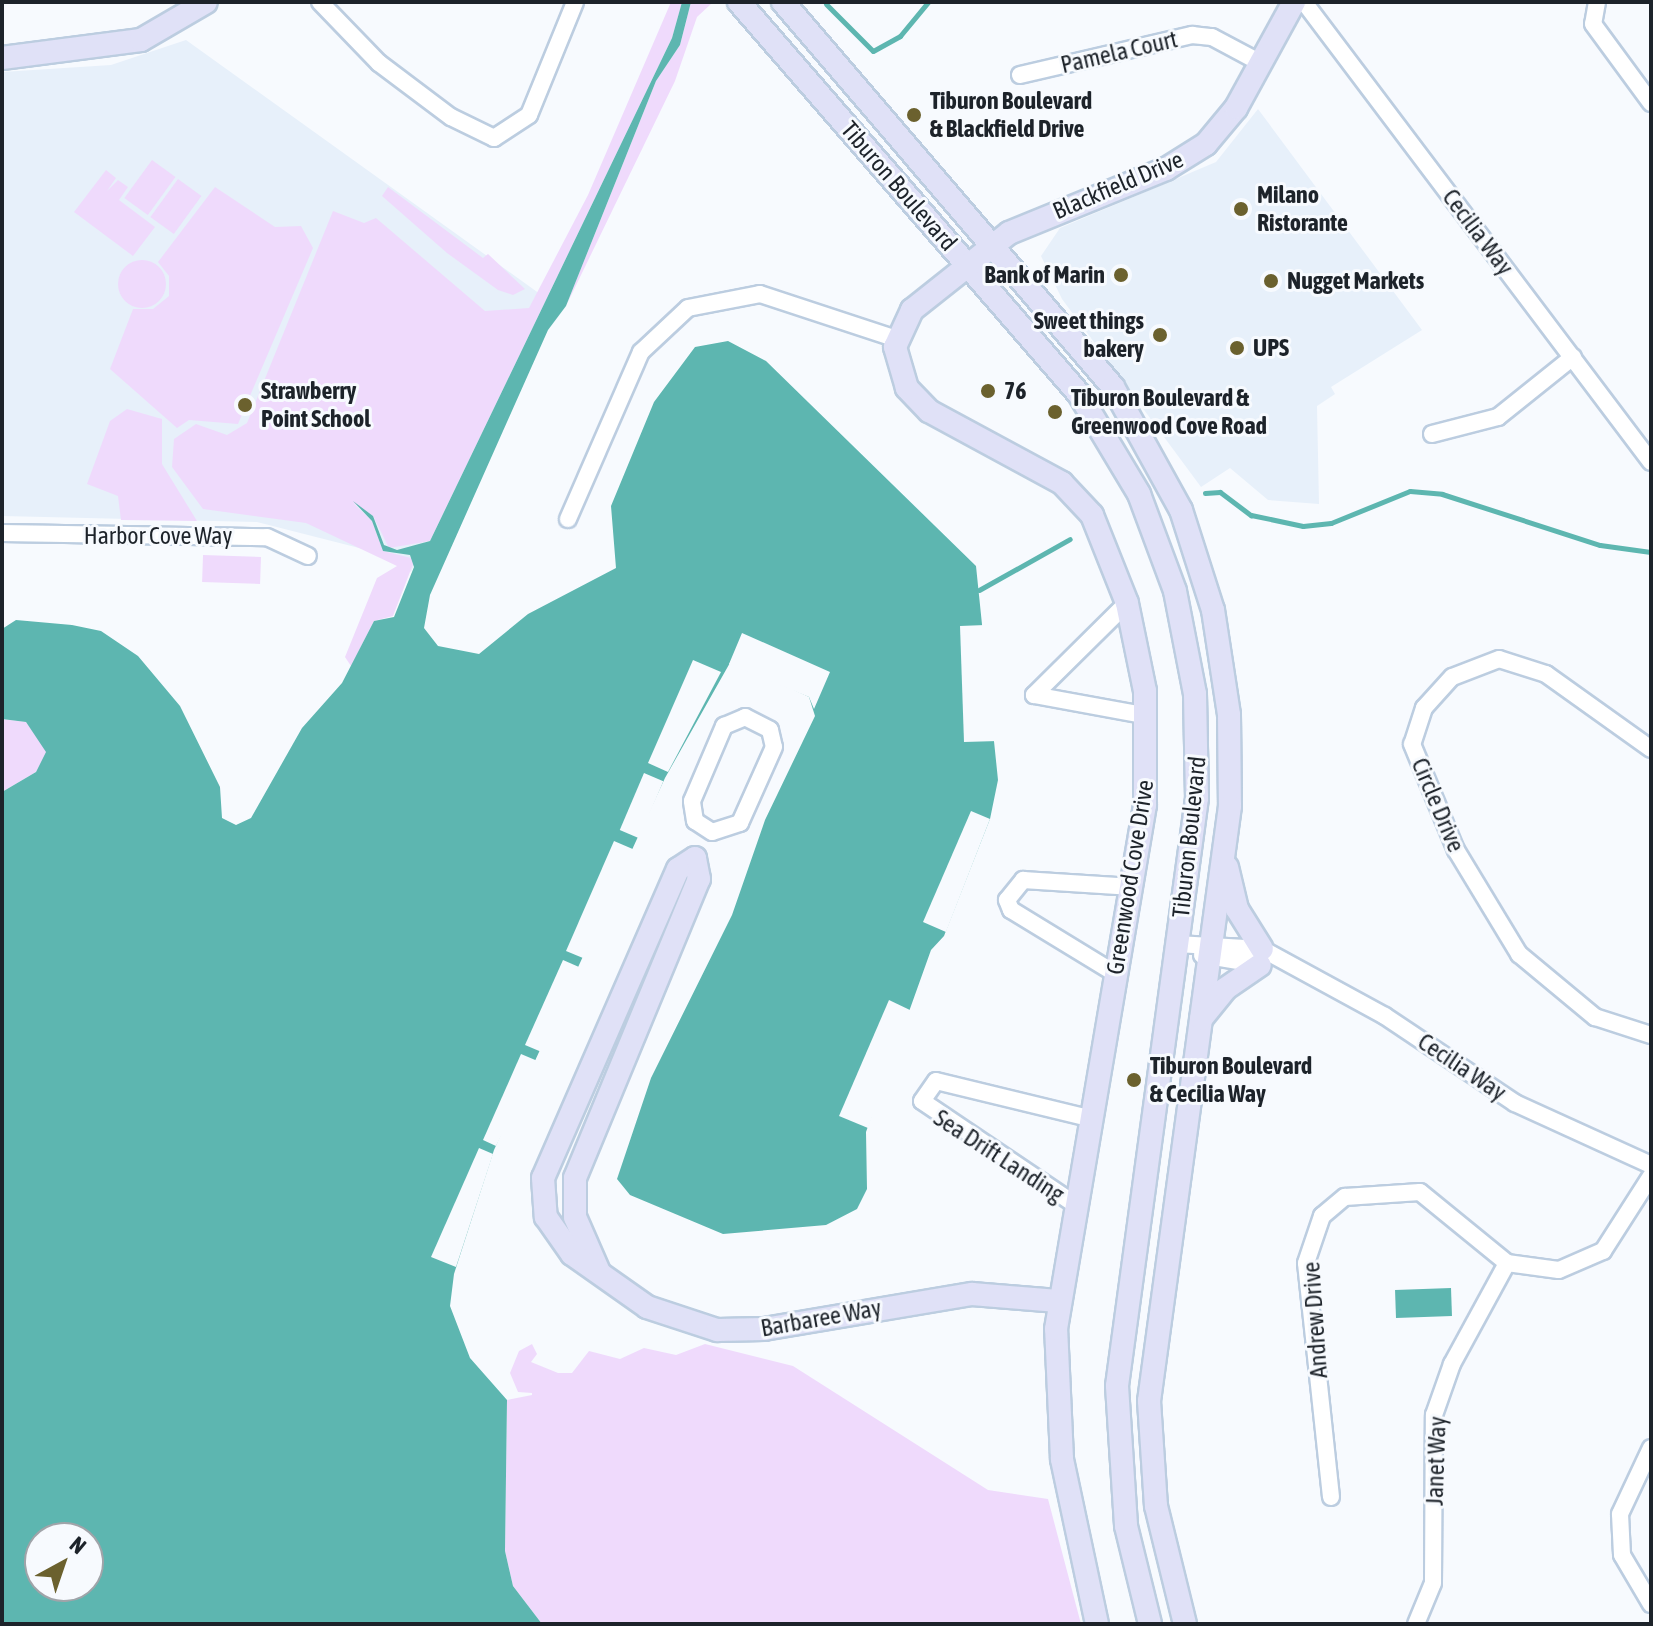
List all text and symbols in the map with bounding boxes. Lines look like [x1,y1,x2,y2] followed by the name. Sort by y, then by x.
[1058,25,1180,79] street label: Pamela Court
[930,87,1092,143] place label: Tiburon Boulevard & Blackfield Drive
[905,106,923,124] marker: Tiburon Boulevard & Blackfield Drive
[835,115,963,257] street label: Tiburon Boulevard
[1049,145,1187,225] street label: Blackfield Drive
[1257,181,1348,237] place label: Milano Ristorante
[1436,183,1520,281] street label: Cecilia Way
[1232,200,1250,218] marker: Milano Ristorante
[984,261,1105,289] place label: Bank of Marin
[1112,266,1130,284] marker: Bank of Marin
[1287,267,1424,295] place label: Nugget Markets
[1262,272,1280,290] marker: Nugget Markets
[1034,307,1144,363] place label: Sweet things bakery
[1151,326,1169,344] marker: Sweet things bakery
[1253,334,1289,362] place label: UPS
[1228,339,1246,357] marker: UPS
[261,377,371,433] place label: Strawberry Point School
[1004,377,1027,405] place label: 76
[979,382,997,400] marker: 76
[1071,384,1267,440] place label: Tiburon Boulevard & Greenwood Cove Road
[236,396,254,414] marker: Strawberry Point School
[1046,403,1064,421] marker: Tiburon Boulevard & Greenwood Cove Road
[84,522,232,550] street label: Harbor Cove Way
[1405,754,1471,856] street label: Circle Drive
[1166,755,1212,919] street label: Tiburon Boulevard
[1100,778,1160,976] street label: Greenwood Cove Drive
[1412,1027,1512,1107] street label: Cecilia Way
[1150,1052,1312,1108] place label: Tiburon Boulevard & Cecilia Way
[1125,1071,1143,1089] marker: Tiburon Boulevard & Cecilia Way
[929,1103,1069,1209] street label: Sea Drift Landing
[1297,1261,1333,1379] street label: Andrew Drive
[758,1293,884,1343] street label: Barbaree Way
[1420,1416,1452,1506] street label: Janet Way
[24,1522,104,1602] north arrow
[65,1531,91,1559] text: N

